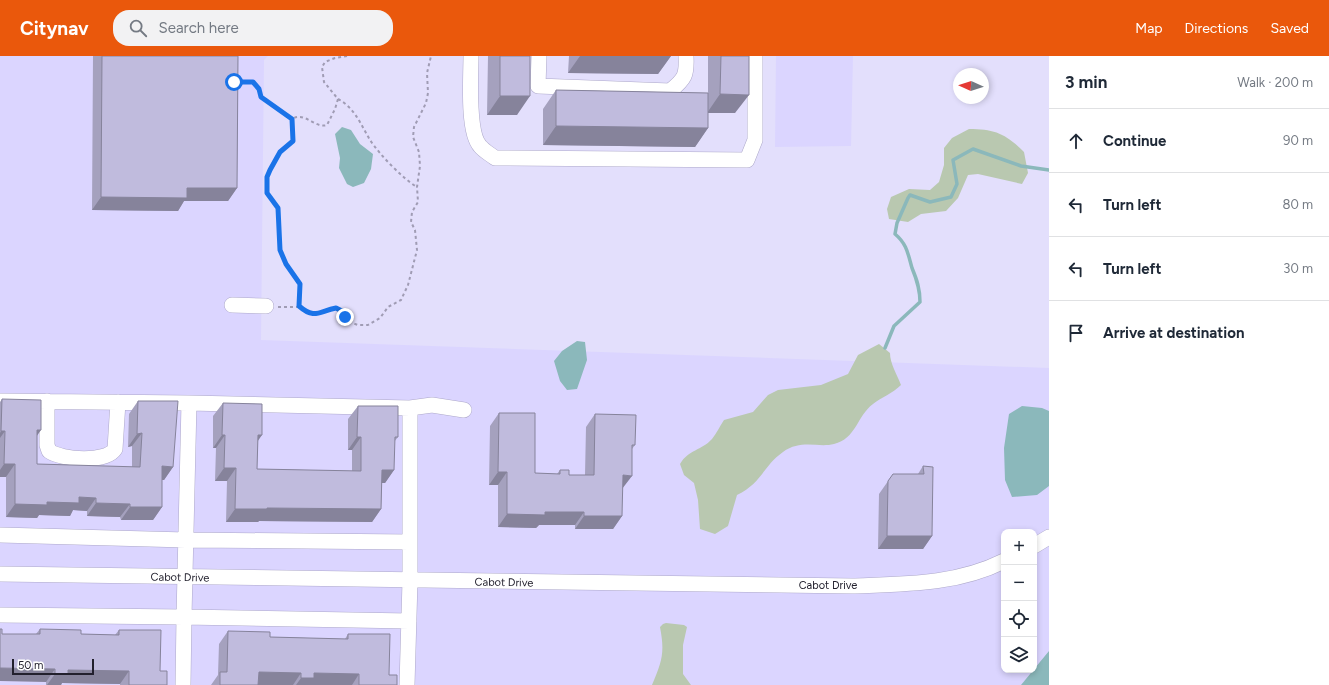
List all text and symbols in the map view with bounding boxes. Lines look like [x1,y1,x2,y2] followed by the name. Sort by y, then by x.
[113,10,393,46] search box
[20,17,89,40] text: Citynav
[127,17,149,39] icon: search
[159,19,239,37] text: Search here
[1135,20,1163,37] text: Map
[1185,20,1248,37] text: Directions
[1270,20,1309,37] text: Saved
[953,68,989,104] north arrow
[1065,72,1107,92] text: 3 min
[225,73,243,91] route start
[1237,75,1313,90] text: Walk · 200 m
[1065,130,1087,152] icon: ahead
[1103,132,1166,150] text: Continue
[1283,133,1313,148] text: 90 m
[1065,194,1087,216] icon: left
[1103,196,1161,214] text: Turn left
[1282,197,1313,212] text: 80 m
[1065,258,1087,280] icon: left
[1103,260,1161,278] text: Turn left
[1283,261,1313,276] text: 30 m
[336,308,354,326] route end
[1065,322,1087,344] icon: arrive
[1103,324,1244,342] text: Arrive at destination
[1001,529,1037,673] map controls
[1001,529,1037,565] button: +
[1001,565,1037,601] button: −
[151,570,209,585] street label: Cabot Drive
[475,575,533,590] street label: Cabot Drive
[799,579,857,592] street label: Cabot Drive
[1001,601,1037,637] button: locate
[1001,637,1037,673] button: layers
[12,657,94,676] scale bar
[18,659,43,672] text: 50 m

